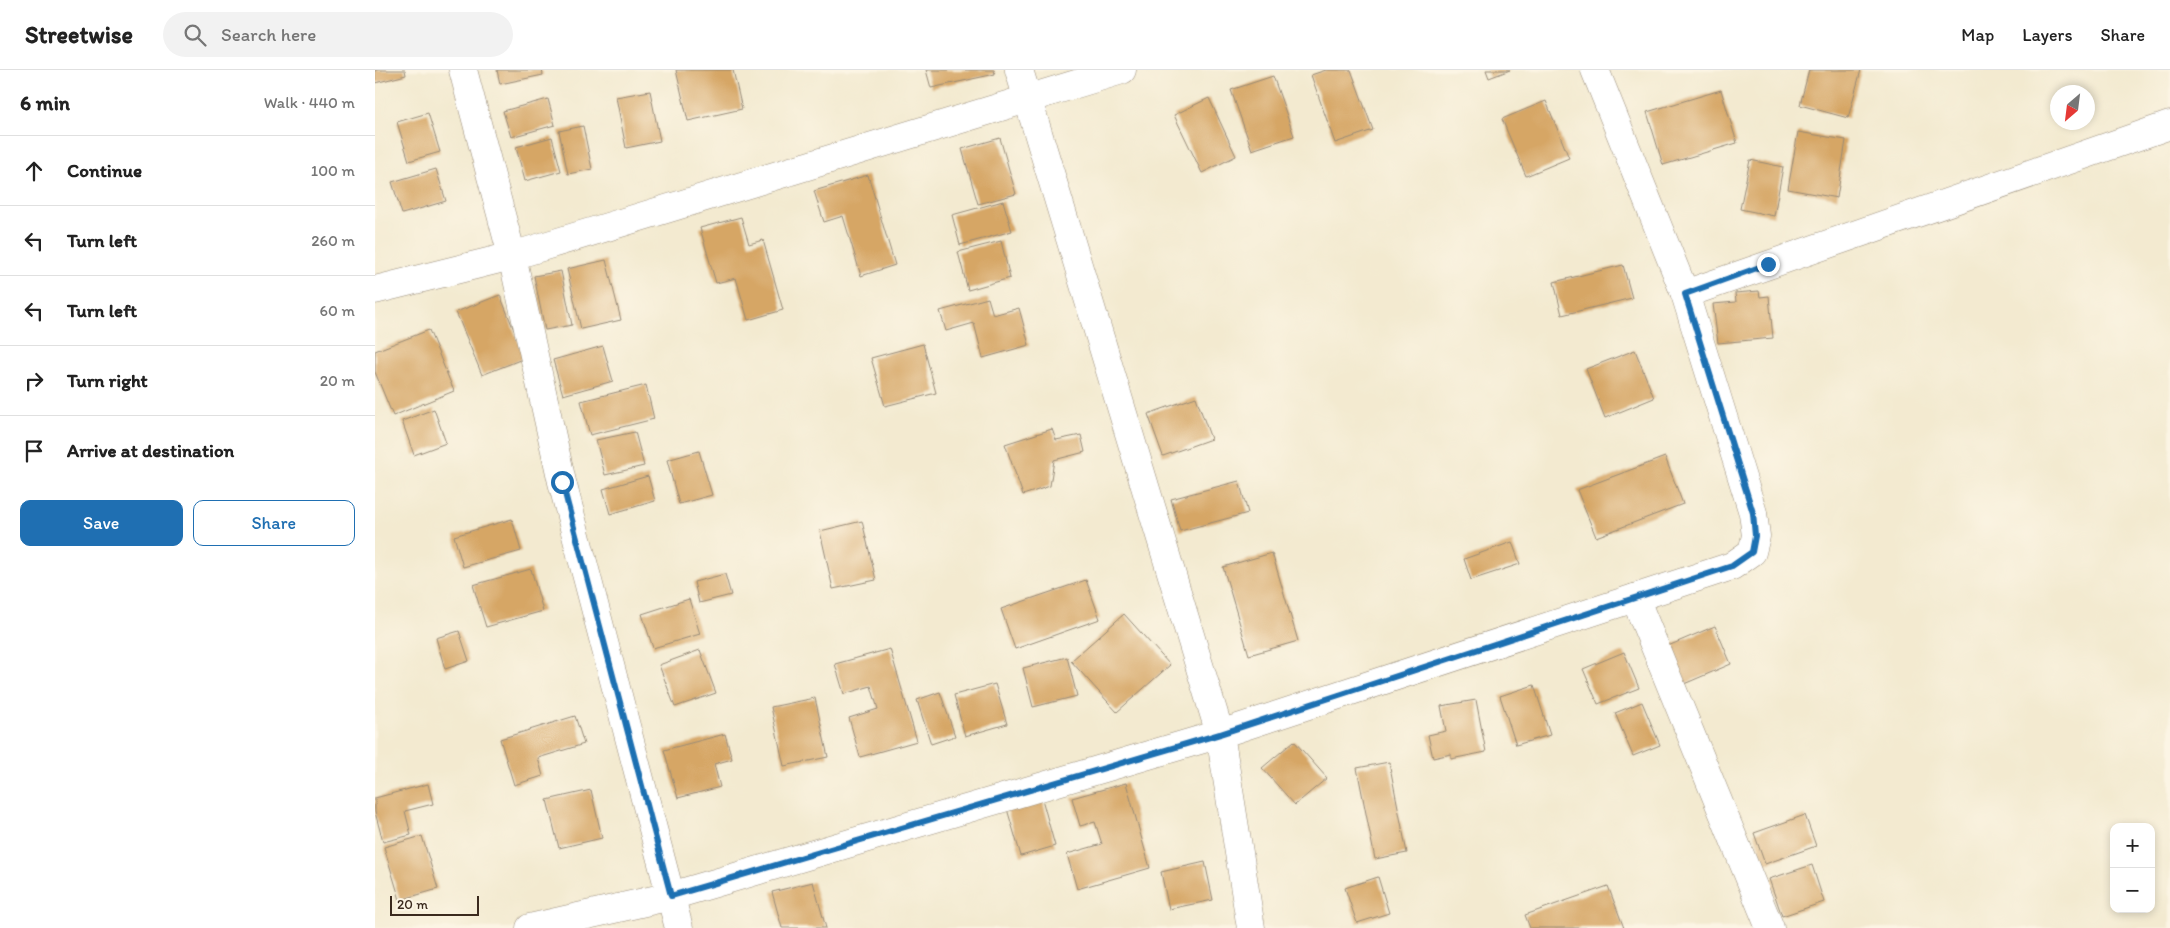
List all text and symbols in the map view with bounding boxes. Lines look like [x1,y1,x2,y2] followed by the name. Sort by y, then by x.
[163,12,513,57] search box
[25,20,133,49] text: Streetwise
[181,21,209,49] icon: search
[221,23,316,46] text: Search here
[1961,24,1994,46] text: Map
[2022,24,2072,46] text: Layers
[2100,24,2145,46] text: Share
[2050,85,2095,130] north arrow
[20,90,70,115] text: 6 min
[264,93,355,112] text: Walk · 440 m
[20,157,48,185] icon: ahead
[67,159,142,182] text: Continue
[311,161,355,180] text: 100 m
[20,227,48,255] icon: left
[67,229,137,252] text: Turn left
[311,231,355,250] text: 260 m
[1757,253,1780,276] route end
[20,297,48,325] icon: left
[67,299,137,322] text: Turn left
[320,301,355,320] text: 60 m
[20,367,48,395] icon: right
[67,369,148,392] text: Turn right
[320,371,355,390] text: 20 m
[20,437,48,465] icon: arrive
[67,439,234,462] text: Arrive at destination
[551,471,574,494] route start
[20,500,183,546] button: Save
[193,500,355,546] button: Share
[2110,823,2155,913] map controls
[2110,823,2155,868] button: +
[2110,868,2155,913] button: −
[390,893,479,916] scale bar
[397,896,428,913] text: 20 m

